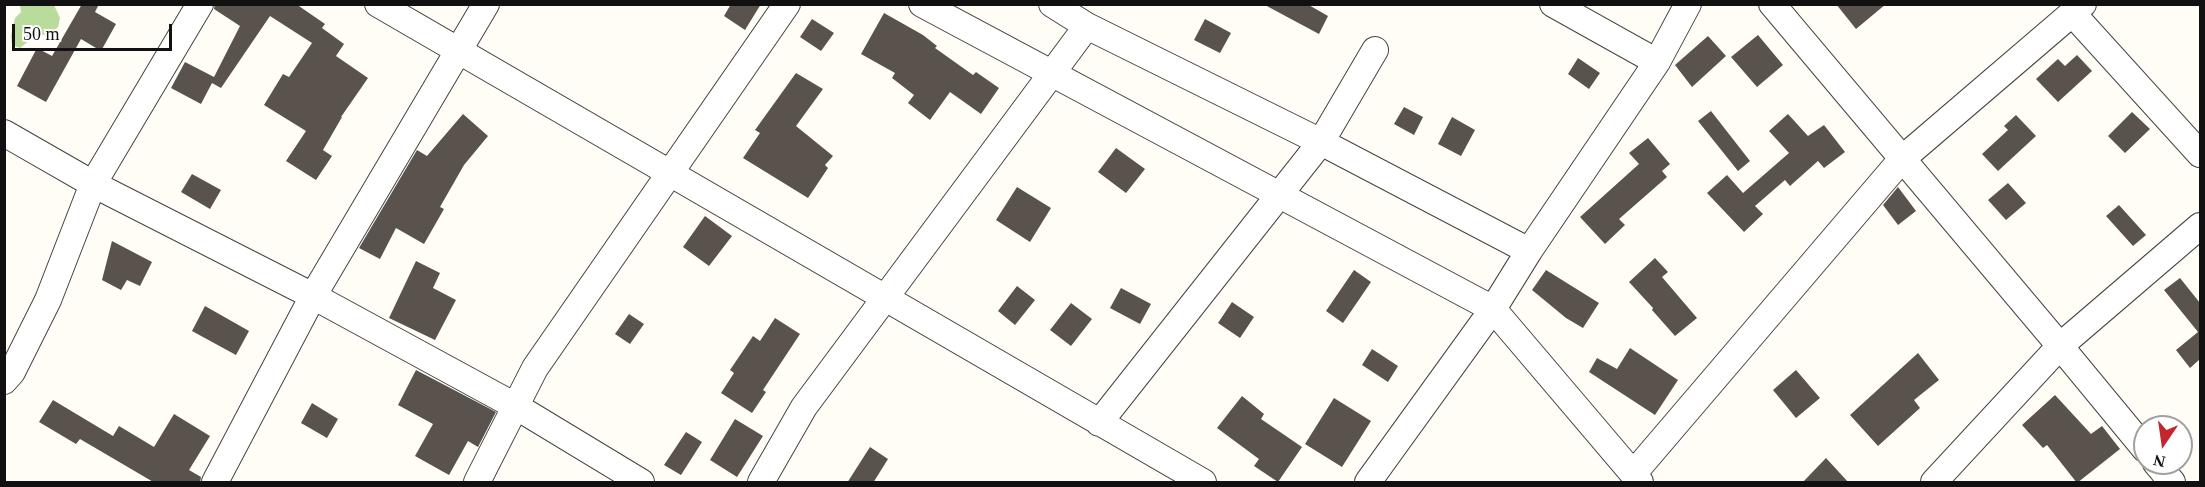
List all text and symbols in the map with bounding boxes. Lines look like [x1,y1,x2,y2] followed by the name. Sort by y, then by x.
[15,12,176,50] scale bar
[23,24,60,44] text: 50 m
[2133,415,2193,475] north arrow
[2152,451,2167,471] text: N

